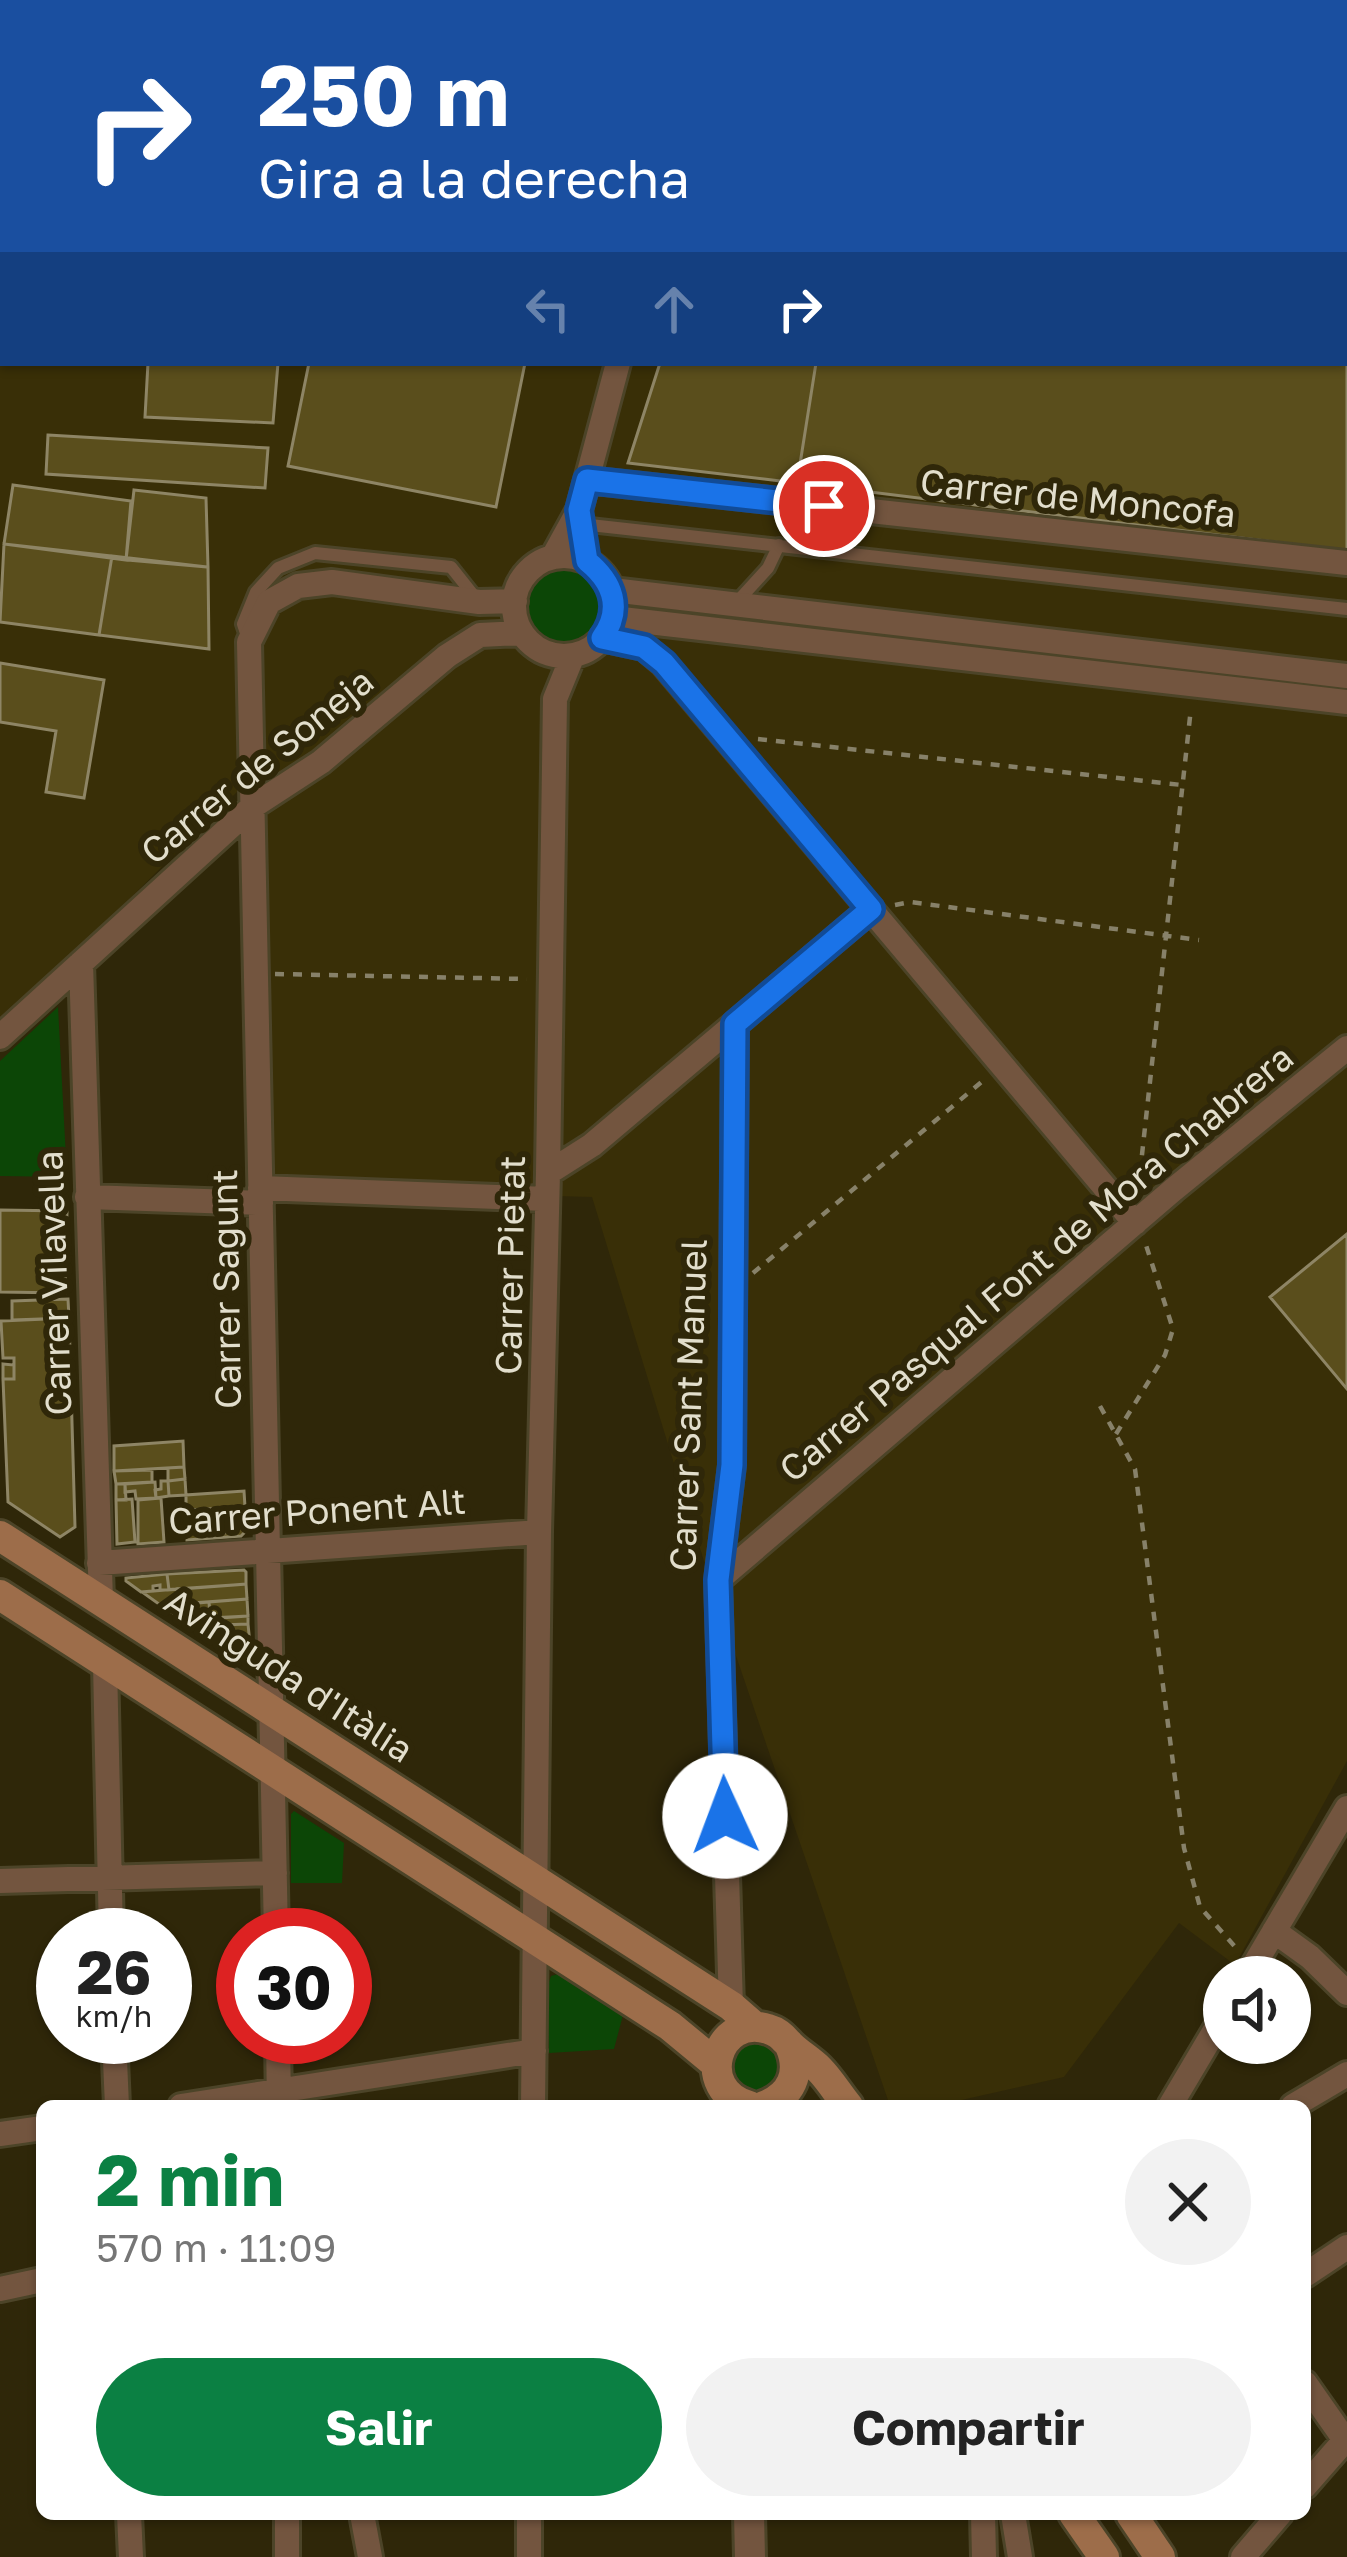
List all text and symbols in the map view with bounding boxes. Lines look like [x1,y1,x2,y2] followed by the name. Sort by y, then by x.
[258,44,510,144] text: 250 m
[60,48,216,204] icon: right
[258,145,690,210] text: Gira a la derecha
[515,276,581,342] icon: left
[641,276,707,342] icon: ahead
[767,276,833,342] icon: right
[773,455,875,557] pin
[918,460,1238,535] street label: Carrer de Moncofa
[791,473,857,539] icon: arrive
[132,659,381,872] street label: Carrer de Soneja
[770,1035,1301,1490] street label: Carrer Pasqual Font de Mora Chabrera
[27,1150,80,1416] street label: Carrer Vilavella
[486,1155,533,1375] street label: Carrer Pietat
[202,1169,249,1409] street label: Carrer Sagunt
[660,1238,715,1572] street label: Carrer Sant Manuel
[167,1479,467,1542] street label: Carrer Ponent Alt
[157,1578,421,1771] street label: Avinguda d'Itàlia
[662,1753,788,1879] position arrow
[216,1908,372,2064] speed limit sign: 30
[77,1935,151,2007] text: 26
[1203,1956,1311,2064] map controls
[1203,1956,1311,2064] button: sound
[76,1998,152,2034] text: km/h
[96,2135,284,2222] text: 2 min
[1125,2139,1251,2265] button: close
[96,2224,336,2271] text: 570 m · 11:09
[96,2358,662,2496] button: Salir
[686,2358,1251,2496] button: Compartir

